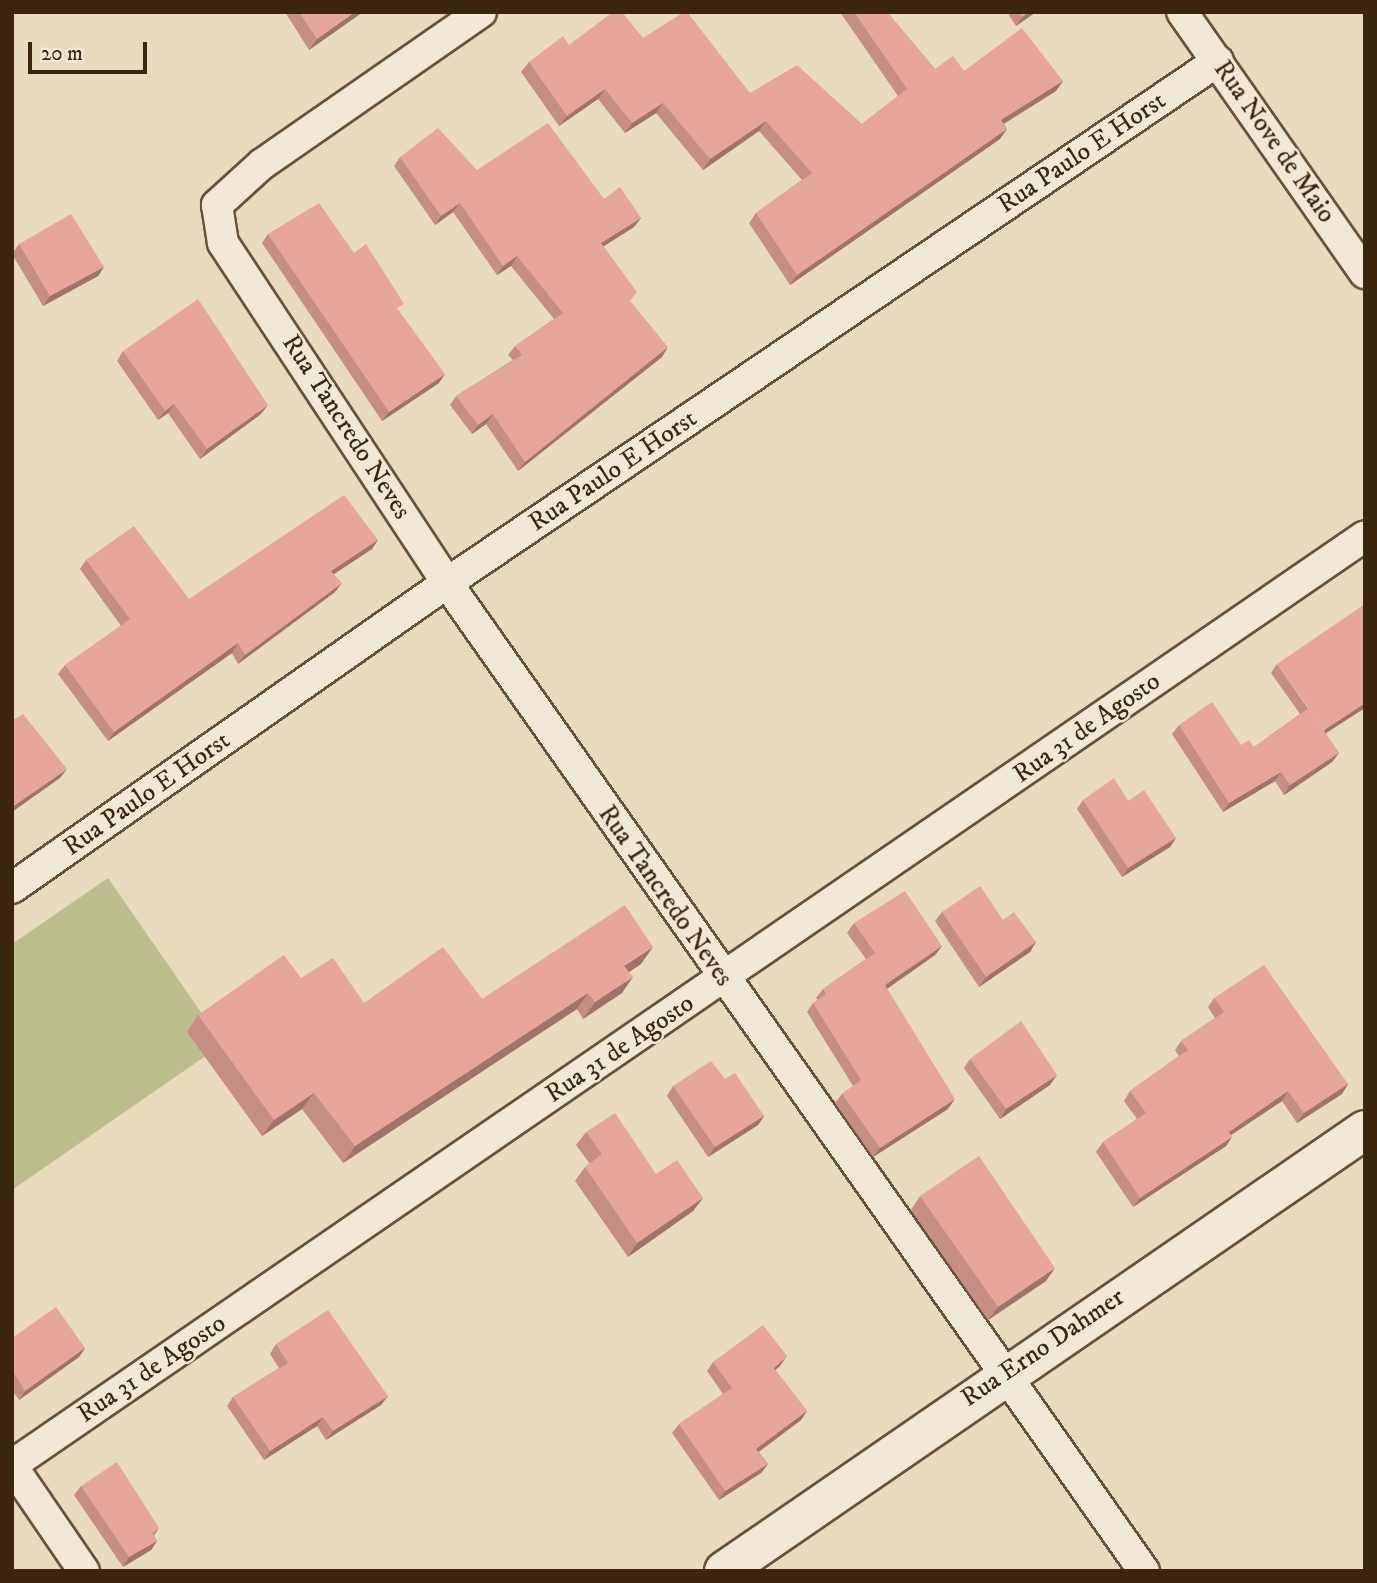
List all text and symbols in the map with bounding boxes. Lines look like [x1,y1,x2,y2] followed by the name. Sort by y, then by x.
[32,28,150,72] scale bar
[41,41,83,67] text: 20 m
[1206,55,1342,229] street label: Rua Nove de Maio
[992,85,1172,221] street label: Rua Paulo E Horst
[275,329,417,525] street label: Rua Tancredo Neves
[523,403,703,539] street label: Rua Paulo E Horst
[1008,666,1166,790] street label: Rua 31 de Agosto
[58,725,236,863] street label: Rua Paulo E Horst
[591,800,739,992] street label: Rua Tancredo Neves
[540,988,700,1110] street label: Rua 31 de Agosto
[955,1282,1131,1414] street label: Rua Erno Dahmer
[72,1308,232,1430] street label: Rua 31 de Agosto

